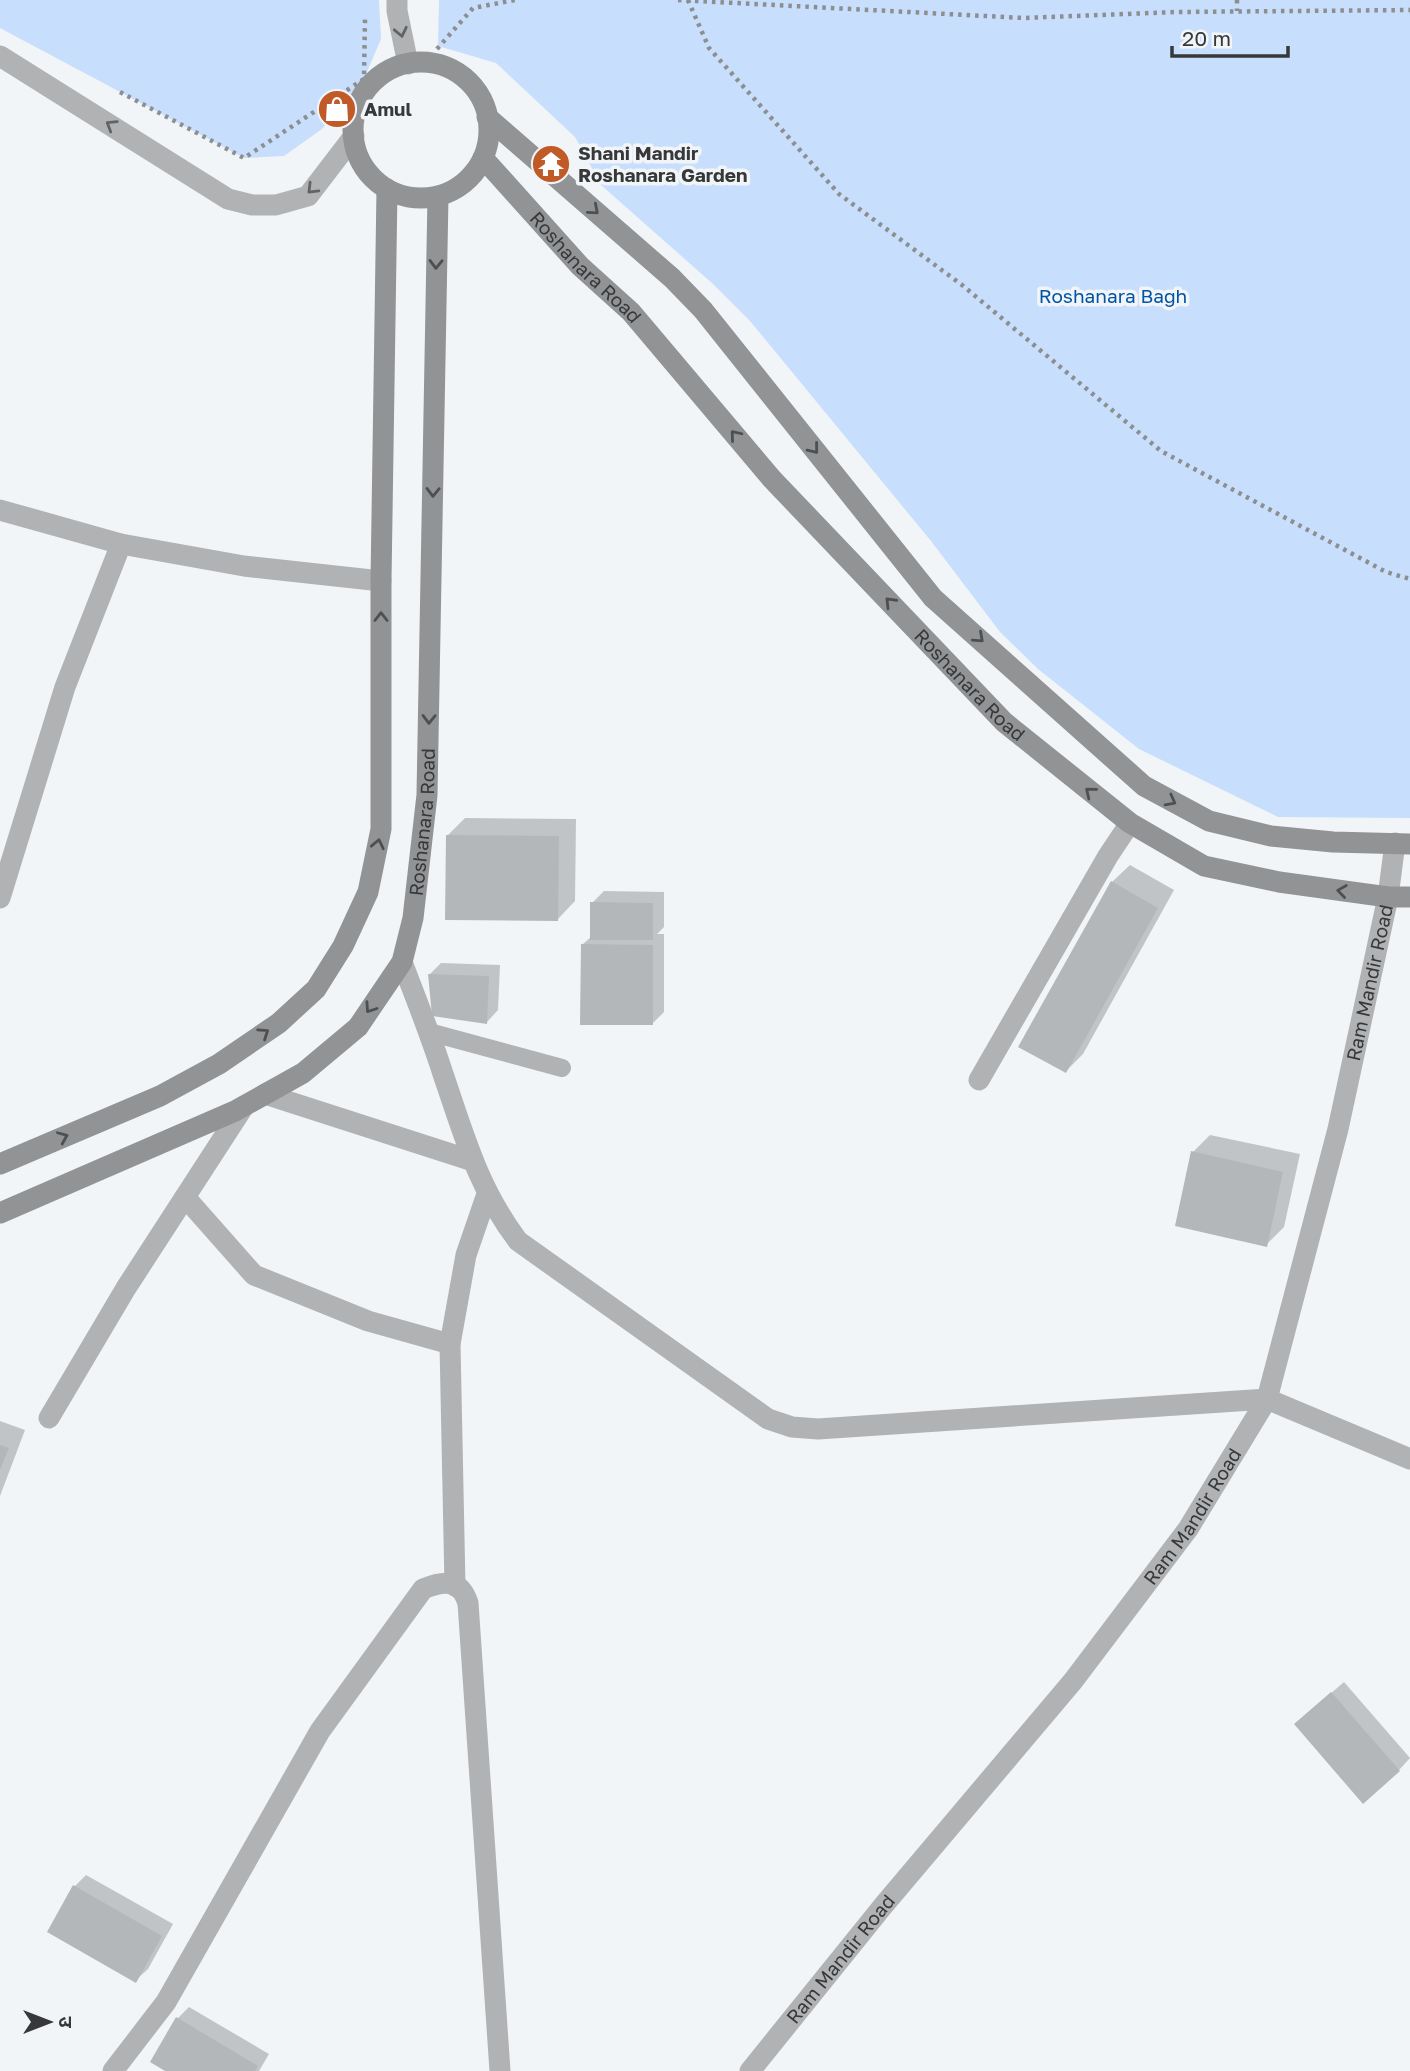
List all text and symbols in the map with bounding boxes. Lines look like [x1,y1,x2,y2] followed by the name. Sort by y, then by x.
[1172,14,1288,58] scale bar
[1182,25,1231,51] text: 20 m
[393,26,407,38] one-way arrow
[316,88,358,130] shop icon: Amul
[364,97,412,120] place label: Amul
[106,121,119,134] one-way arrow
[578,141,747,186] place label: Shani Mandir Roshanara Garden
[530,143,572,185] temple icon: Shani Mandir Roshanara Garden
[307,180,320,193] one-way arrow
[586,202,599,214] one-way arrow
[525,206,647,327] street label: Roshanara Road
[428,259,444,270] one-way arrow
[1039,284,1187,307] park label: Roshanara Bagh
[731,431,743,444] one-way arrow
[806,440,818,453] one-way arrow
[425,487,441,497] one-way arrow
[885,597,898,610] one-way arrow
[373,611,389,621] one-way arrow
[910,624,1030,745] street label: Roshanara Road
[971,630,984,643] one-way arrow
[421,714,437,725] one-way arrow
[404,748,439,897] street label: Roshanara Road
[1086,787,1098,800] one-way arrow
[1164,792,1176,806] one-way arrow
[370,838,385,850] one-way arrow
[1336,884,1348,899] one-way arrow
[1341,902,1397,1063] street label: Ram Mandir Road
[366,1000,378,1013] one-way arrow
[257,1028,270,1041] one-way arrow
[56,1131,68,1145] one-way arrow
[1138,1444,1246,1589] street label: Ram Mandir Road
[781,1889,899,2028] street label: Ram Mandir Road
[14,1987,84,2057] north arrow
[55,2016,78,2028] text: उ

